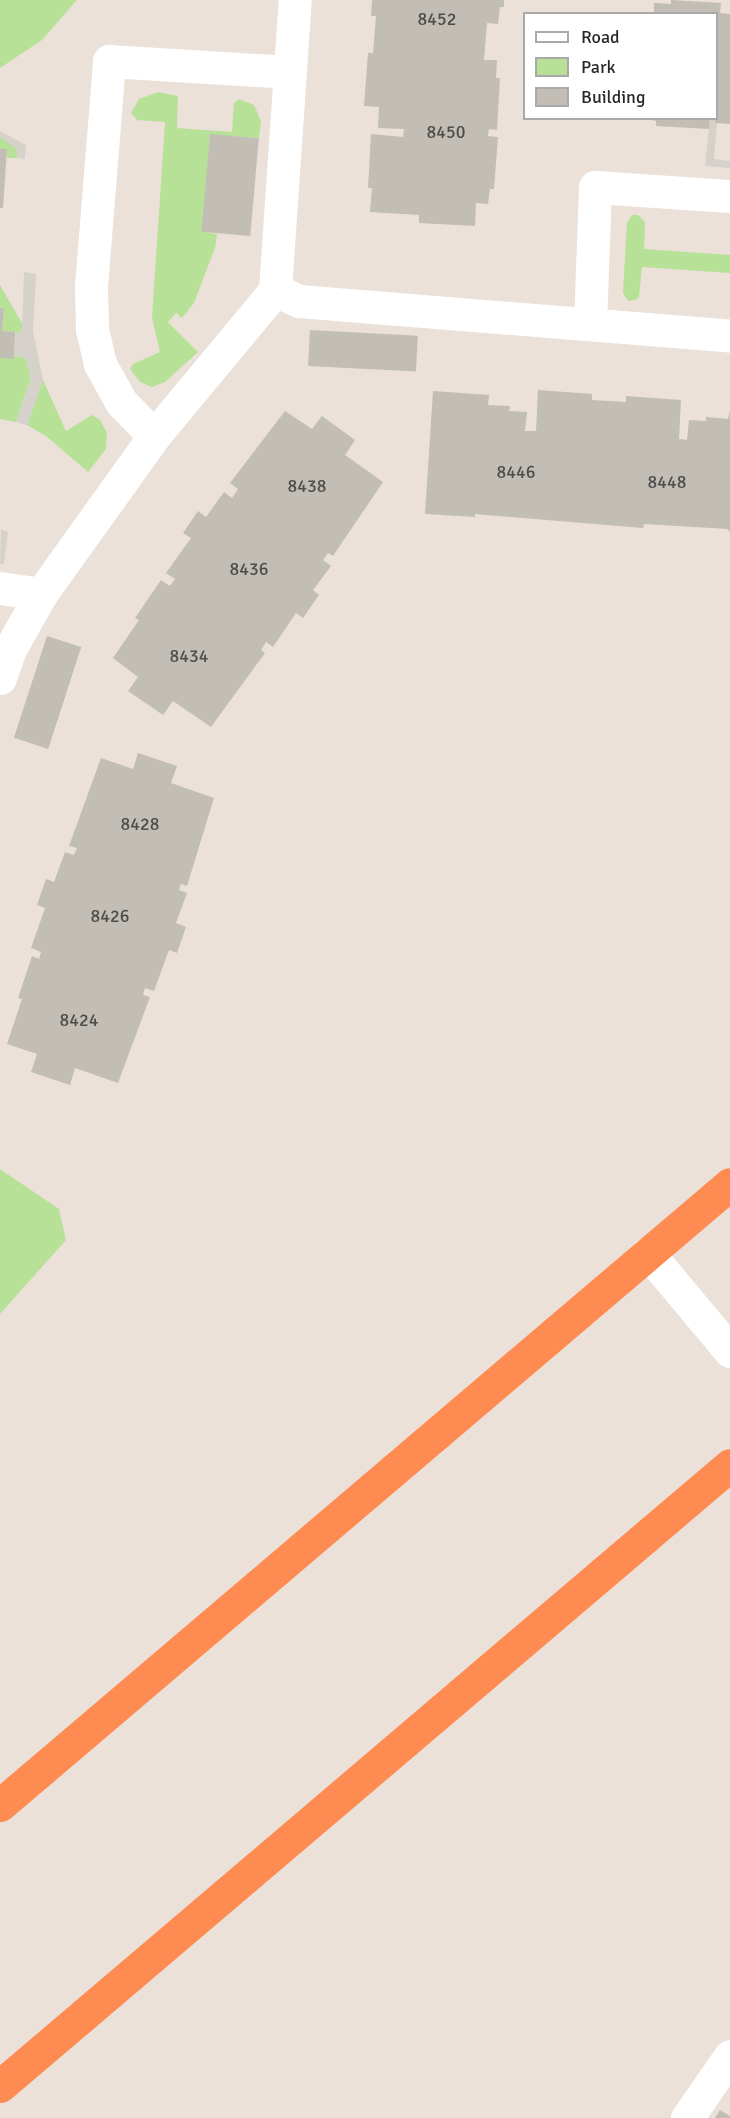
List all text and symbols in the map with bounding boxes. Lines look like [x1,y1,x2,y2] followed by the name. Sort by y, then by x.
[418,8,456,30] house number: 8452
[523,12,718,120] legend
[581,26,620,48] text: Road
[581,56,616,78] text: Park
[581,86,645,108] text: Building
[427,121,465,143] house number: 8450
[497,461,535,483] house number: 8446
[648,471,686,493] house number: 8448
[288,475,326,497] house number: 8438
[230,558,268,580] house number: 8436
[170,645,208,667] house number: 8434
[121,813,159,835] house number: 8428
[91,905,129,927] house number: 8426
[60,1009,98,1031] house number: 8424

